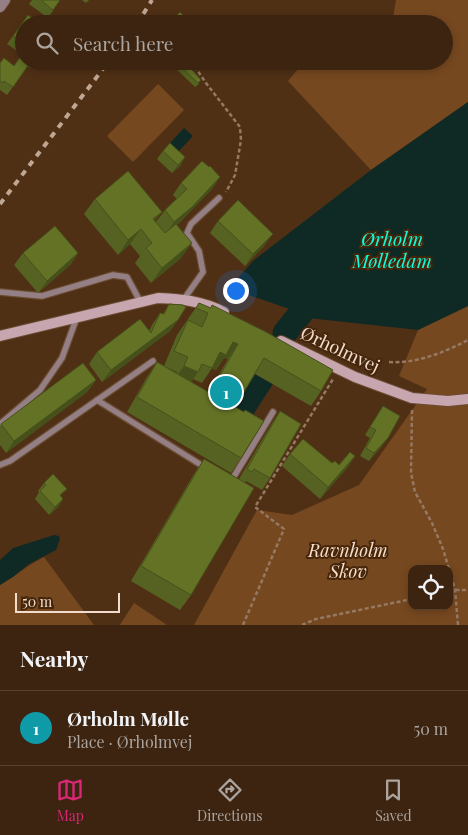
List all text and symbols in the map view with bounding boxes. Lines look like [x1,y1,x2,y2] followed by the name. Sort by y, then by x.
[15,15,453,70] search box
[33,29,61,57] icon: search
[73,30,173,56] text: Search here
[351,225,432,273] water label: Ørholm Mølledam
[223,278,249,304] your location
[297,320,384,378] street label: Ørholmvej
[210,373,242,411] pin: 1
[307,538,388,583] park label: Ravnholm Skov
[408,565,453,610] map controls
[408,565,453,610] button: locate
[15,590,120,613] scale bar
[22,592,52,611] text: 50 m
[20,644,89,672] text: Nearby
[67,705,189,731] text: Ørholm Mølle
[33,718,39,739] text: 1
[414,718,448,739] text: 50 m
[67,731,192,752] text: Place · Ørholmvej
[56,776,84,825] tab: Map
[197,776,263,825] tab: Directions
[375,776,412,825] tab: Saved

